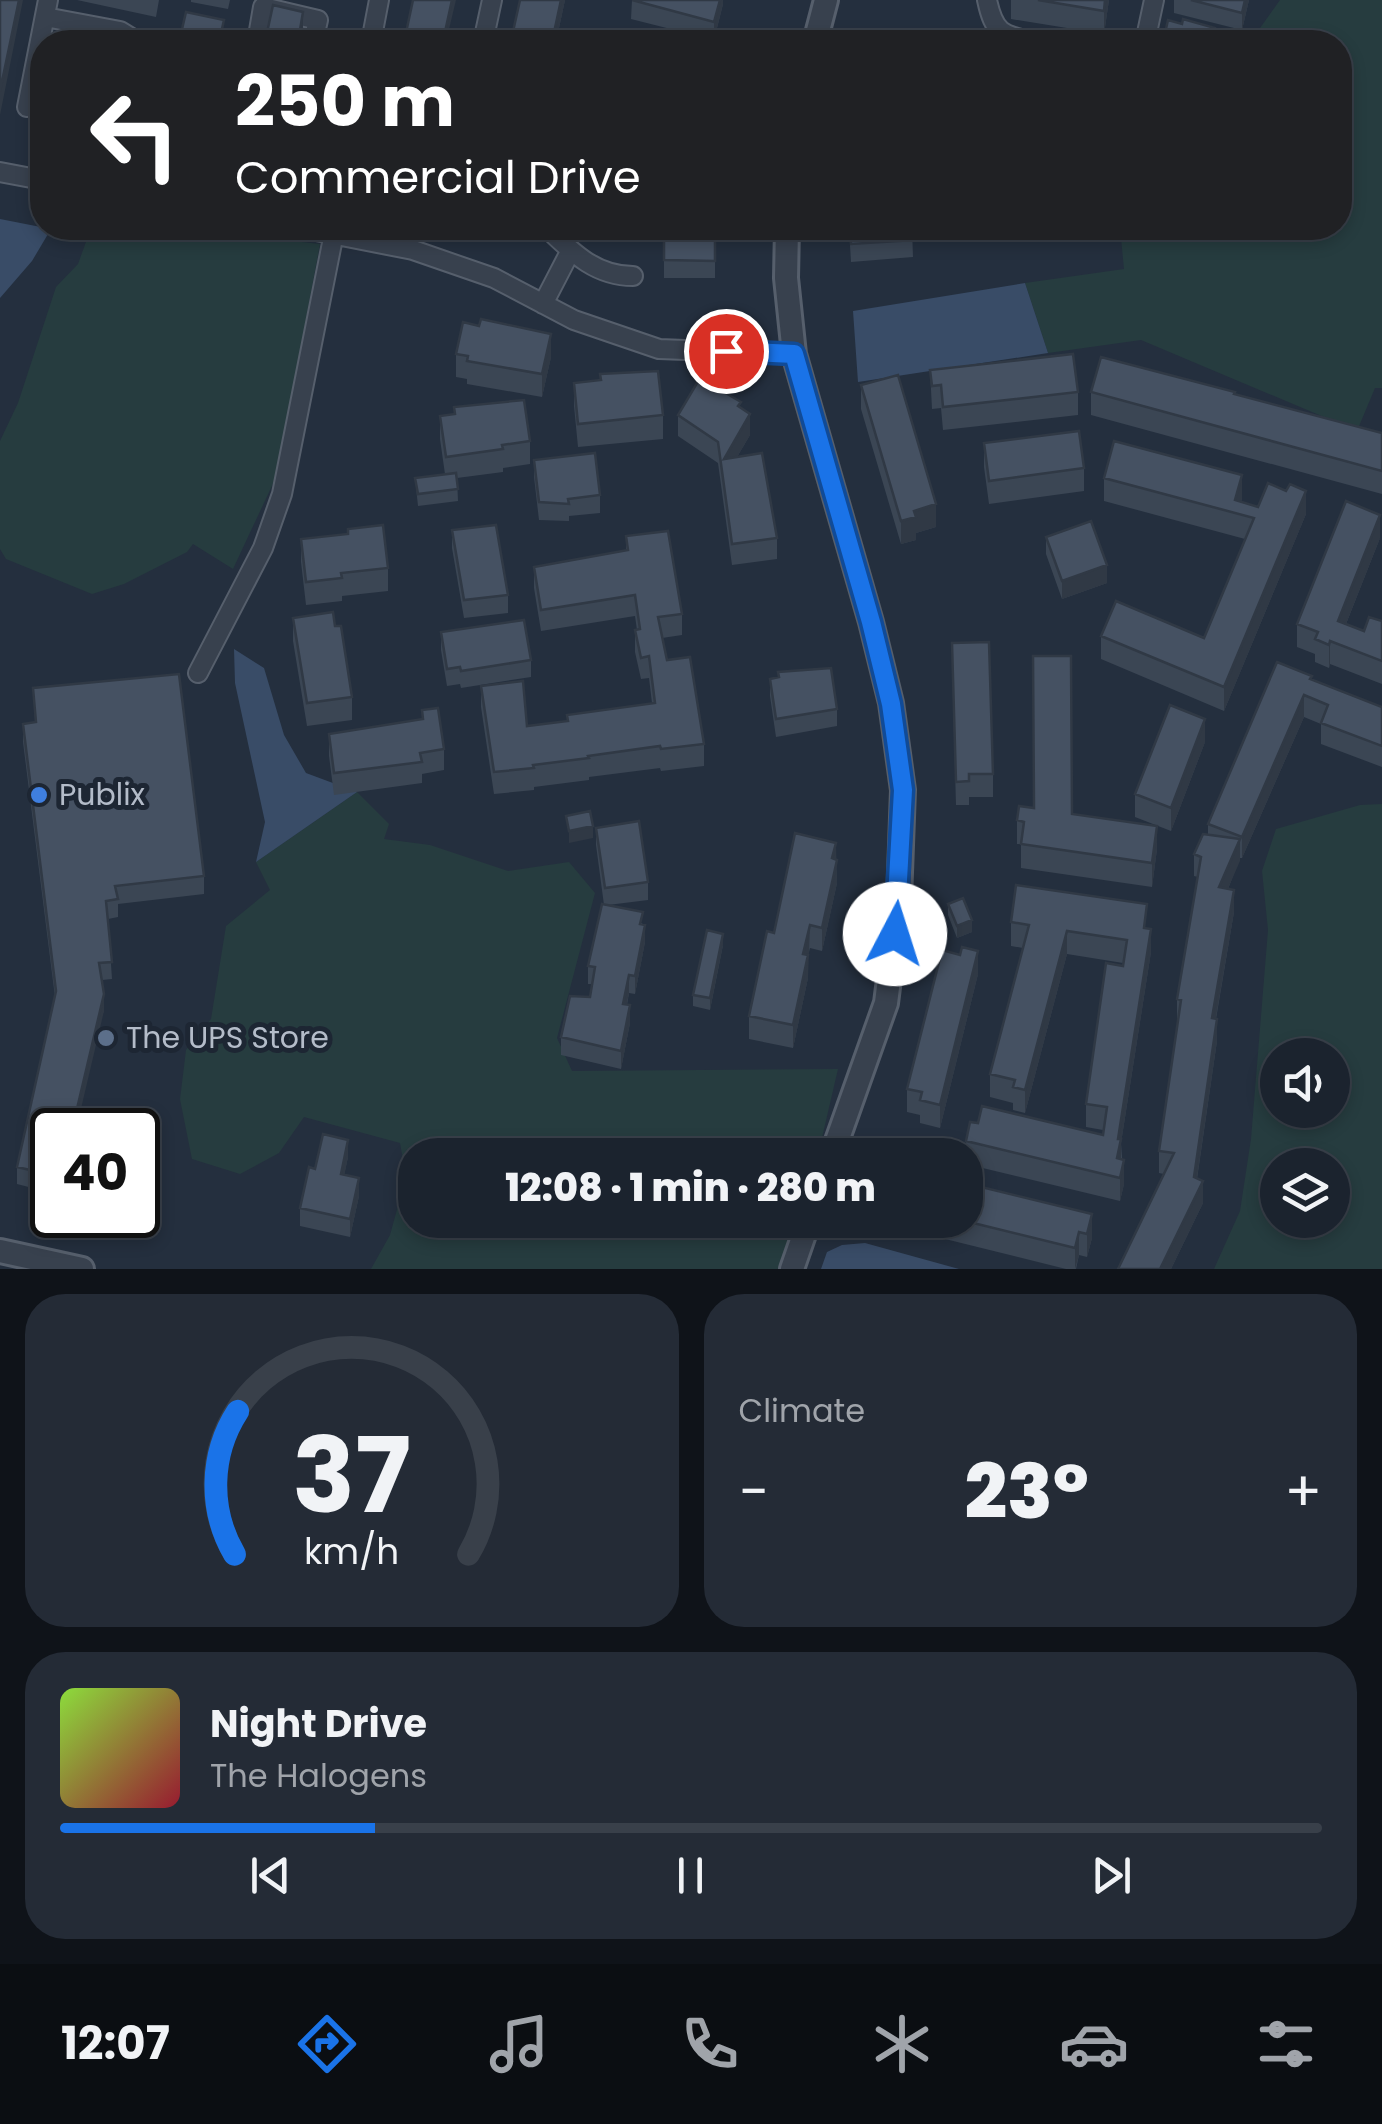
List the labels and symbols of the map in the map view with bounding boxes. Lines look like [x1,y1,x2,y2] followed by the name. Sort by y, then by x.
[684,309,769,394] pin
[59,773,145,816] place label: Publix
[28,784,50,806] marker: Publix
[843,882,947,986] position arrow
[126,1016,329,1059] place label: The UPS Store
[95,1027,117,1049] marker: The UPS Store
[30,1108,160,1238] speed limit sign: 40

